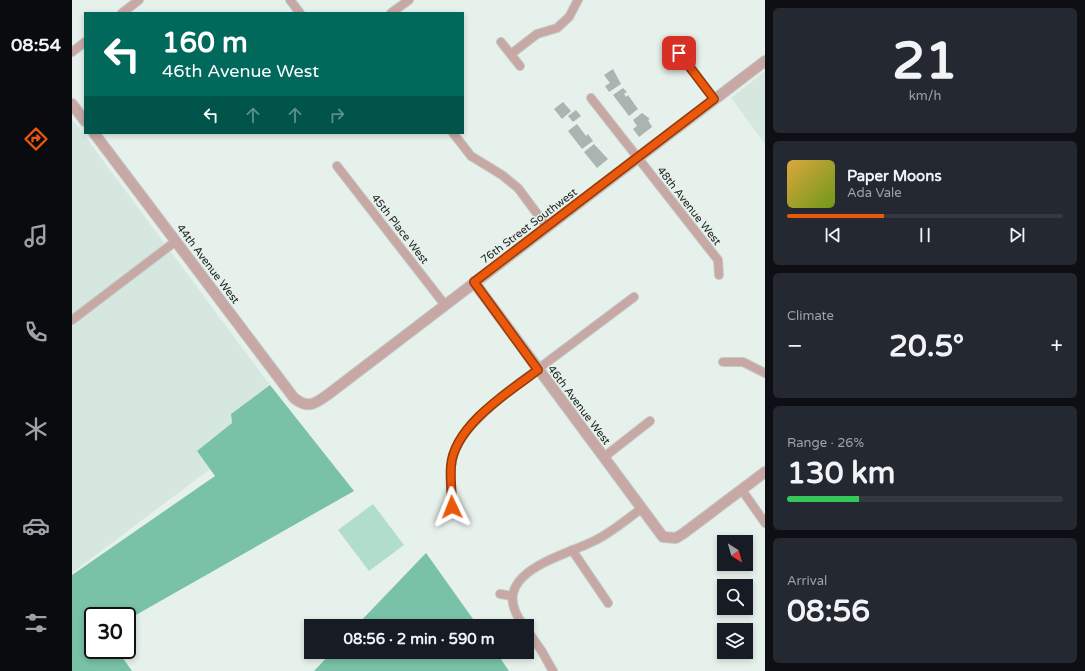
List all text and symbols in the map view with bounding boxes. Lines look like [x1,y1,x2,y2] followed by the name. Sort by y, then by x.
[162,26,248,60] text: 160 m
[96,28,148,80] icon: left
[892,30,958,93] text: 21
[11,34,61,56] text: 08:54
[662,36,696,70] pin
[668,42,690,64] icon: arrive
[162,60,319,82] text: 46th Avenue West
[909,88,941,104] text: km/h
[200,104,222,126] icon: left
[242,104,264,126] icon: ahead
[284,104,306,126] icon: ahead
[326,104,348,126] icon: right
[22,125,50,153] icon: directions
[654,164,724,248] street label: 48th Avenue West
[847,167,942,185] text: Paper Moons
[847,185,902,201] text: Ada Vale
[478,186,580,266] street label: 76th Street Southwest
[369,191,431,267] street label: 45th Place West
[22,222,50,250] icon: music
[174,222,242,306] street label: 44th Avenue West
[822,224,844,246] icon: previous
[914,224,936,246] icon: pause
[1006,224,1028,246] icon: next
[787,308,834,324] text: Climate
[22,318,50,346] icon: phone
[889,328,964,365] text: 20.5°
[787,333,803,359] text: −
[1051,333,1063,359] text: +
[545,363,613,447] street label: 46th Avenue West
[22,415,50,443] icon: climate
[787,435,864,451] text: Range · 26%
[787,455,895,492] text: 130 km
[431,486,473,528] position arrow
[22,512,50,540] icon: car
[717,535,753,571] north arrow
[717,535,753,659] map controls
[787,573,827,589] text: Arrival
[717,579,753,615] button: search
[787,593,870,630] text: 08:56
[84,607,136,659] speed limit sign: 30
[22,609,50,637] icon: filters
[717,623,753,659] button: layers
[344,630,494,648] text: 08:56 · 2 min · 590 m

